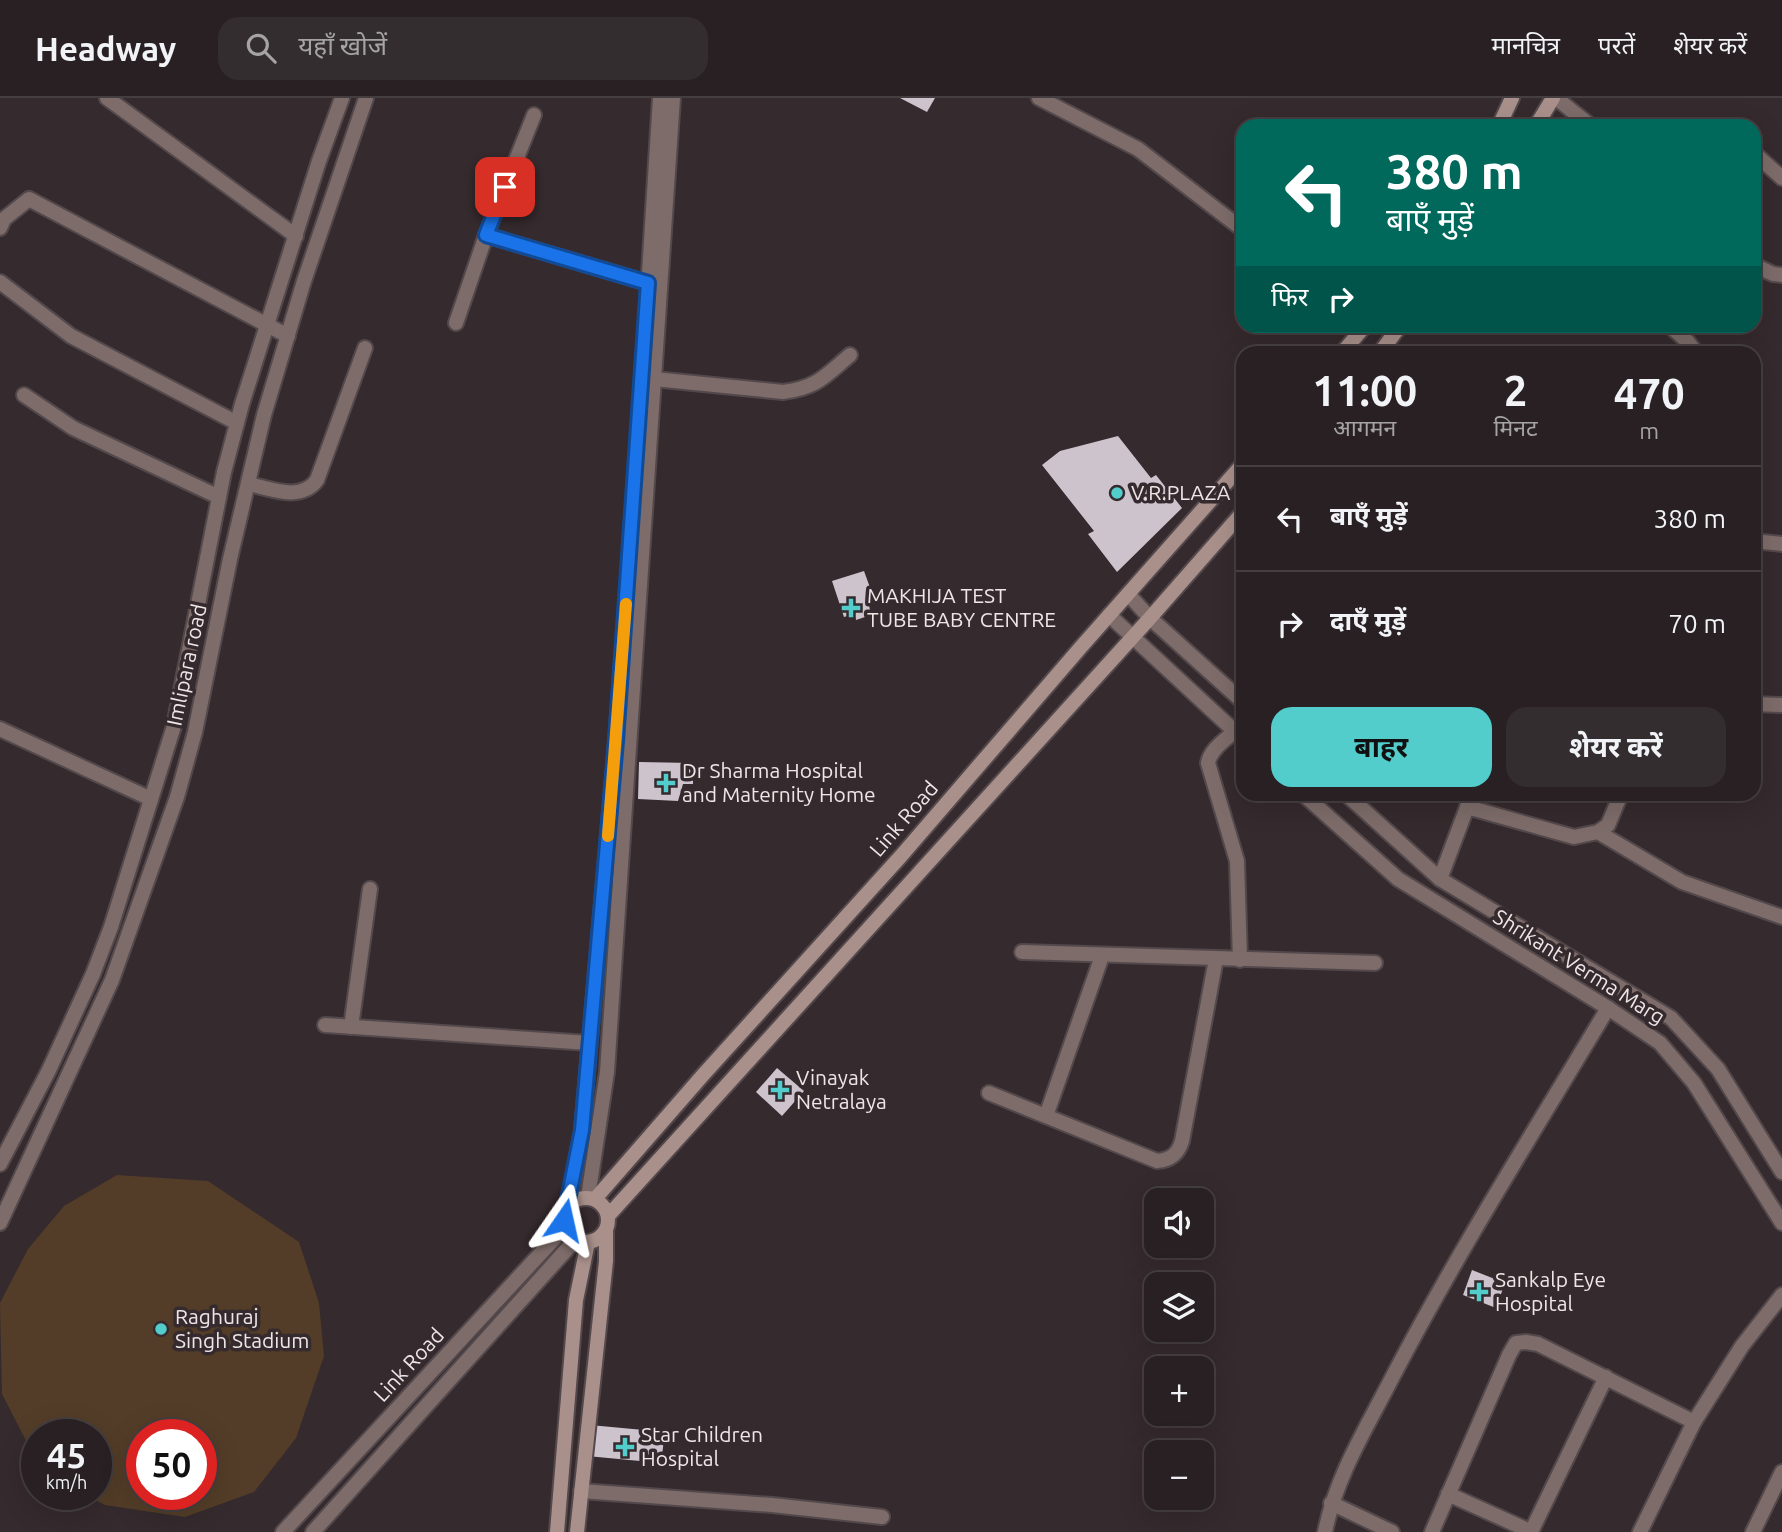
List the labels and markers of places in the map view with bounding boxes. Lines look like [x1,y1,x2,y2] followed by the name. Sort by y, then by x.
[475,157,535,217] pin
[1131,480,1231,504] place label: V.R.PLAZA
[1109,485,1125,501] marker: V.R.PLAZA
[867,583,1056,631] place label: MAKHIJA TEST TUBE BABY CENTRE
[841,598,861,618] marker: MAKHIJA TEST TUBE BABY CENTRE
[682,758,876,806] place label: Dr Sharma Hospital and Maternity Home
[656,773,676,793] marker: Dr Sharma Hospital and Maternity Home
[796,1065,887,1113] place label: Vinayak Netralaya
[770,1080,790,1100] marker: Vinayak Netralaya
[1495,1267,1606,1315] place label: Sankalp Eye Hospital
[1469,1282,1489,1302] marker: Sankalp Eye Hospital
[175,1304,309,1352] place label: Raghuraj Singh Stadium
[153,1321,169,1337] marker: Raghuraj Singh Stadium
[641,1422,763,1470] place label: Star Children Hospital
[615,1437,635,1457] marker: Star Children Hospital

